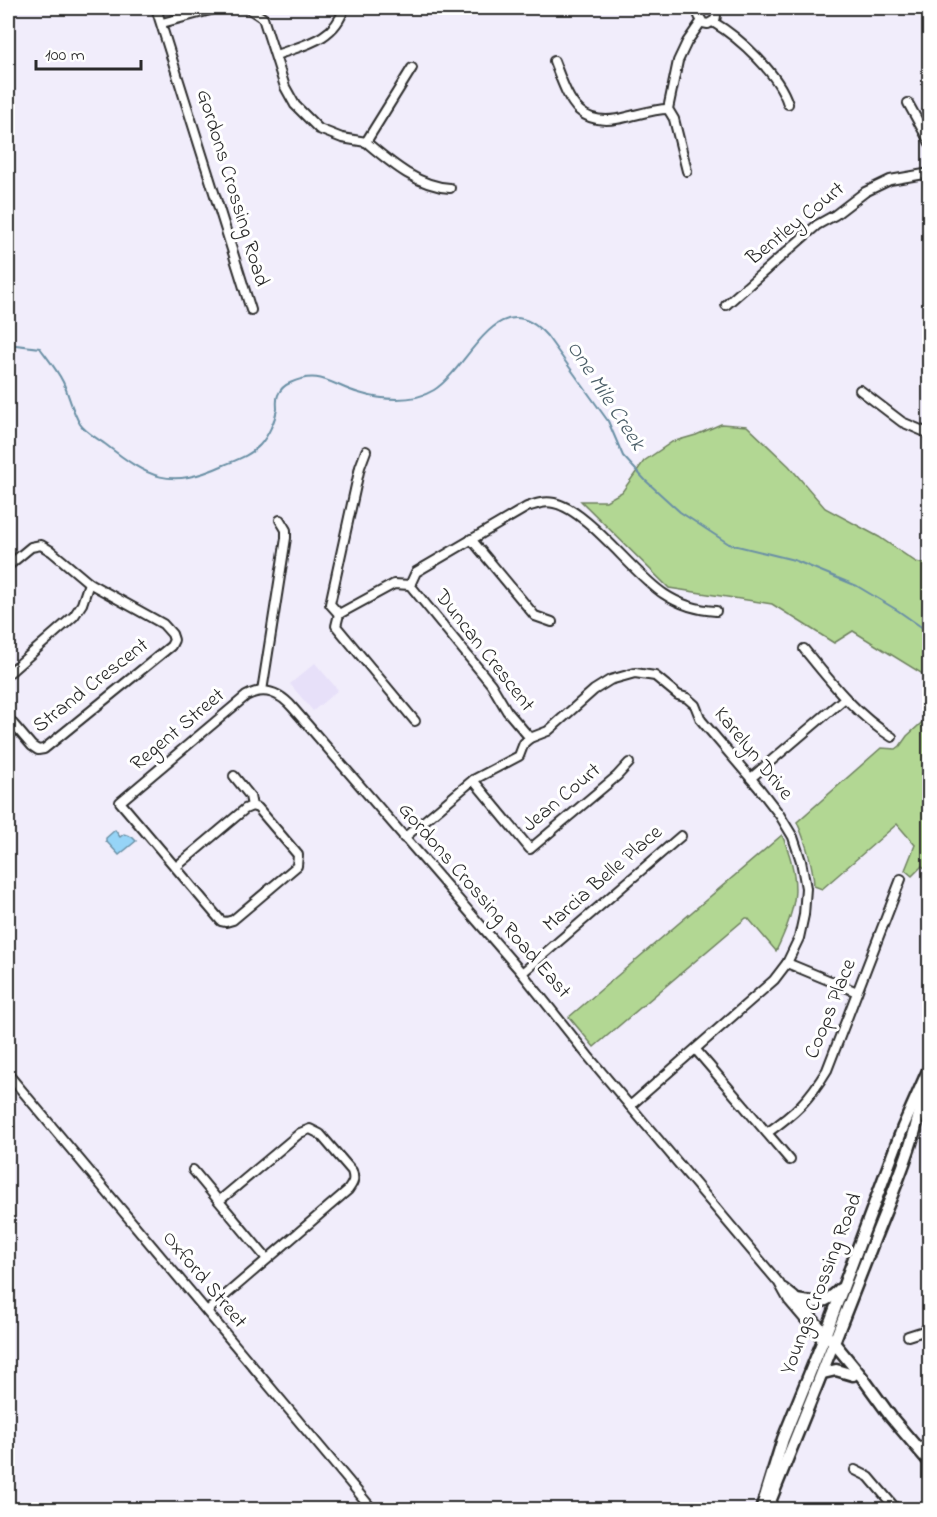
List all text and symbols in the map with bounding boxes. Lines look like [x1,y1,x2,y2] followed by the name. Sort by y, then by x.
[36,33,141,71] scale bar
[45,43,85,69] text: 100 m
[186,86,276,291] street label: Gordons Crossing Road
[740,175,853,275] street label: Bentley Court
[557,335,653,458] water label: One Mile Creek
[426,583,541,719] street label: Duncan Crescent
[27,631,155,741] street label: Strand Crescent
[124,681,233,780] street label: Regent Street
[705,701,800,809] street label: Karelyn Drive
[516,756,608,840] street label: Jean Court
[389,796,578,1007] street label: Gordons Crossing Road East
[537,818,670,940] street label: Marcia Belle Place
[797,954,865,1063] street label: Coops Place
[774,1189,872,1380] street label: Youngs Crossing Road
[154,1225,254,1335] street label: Oxford Street

